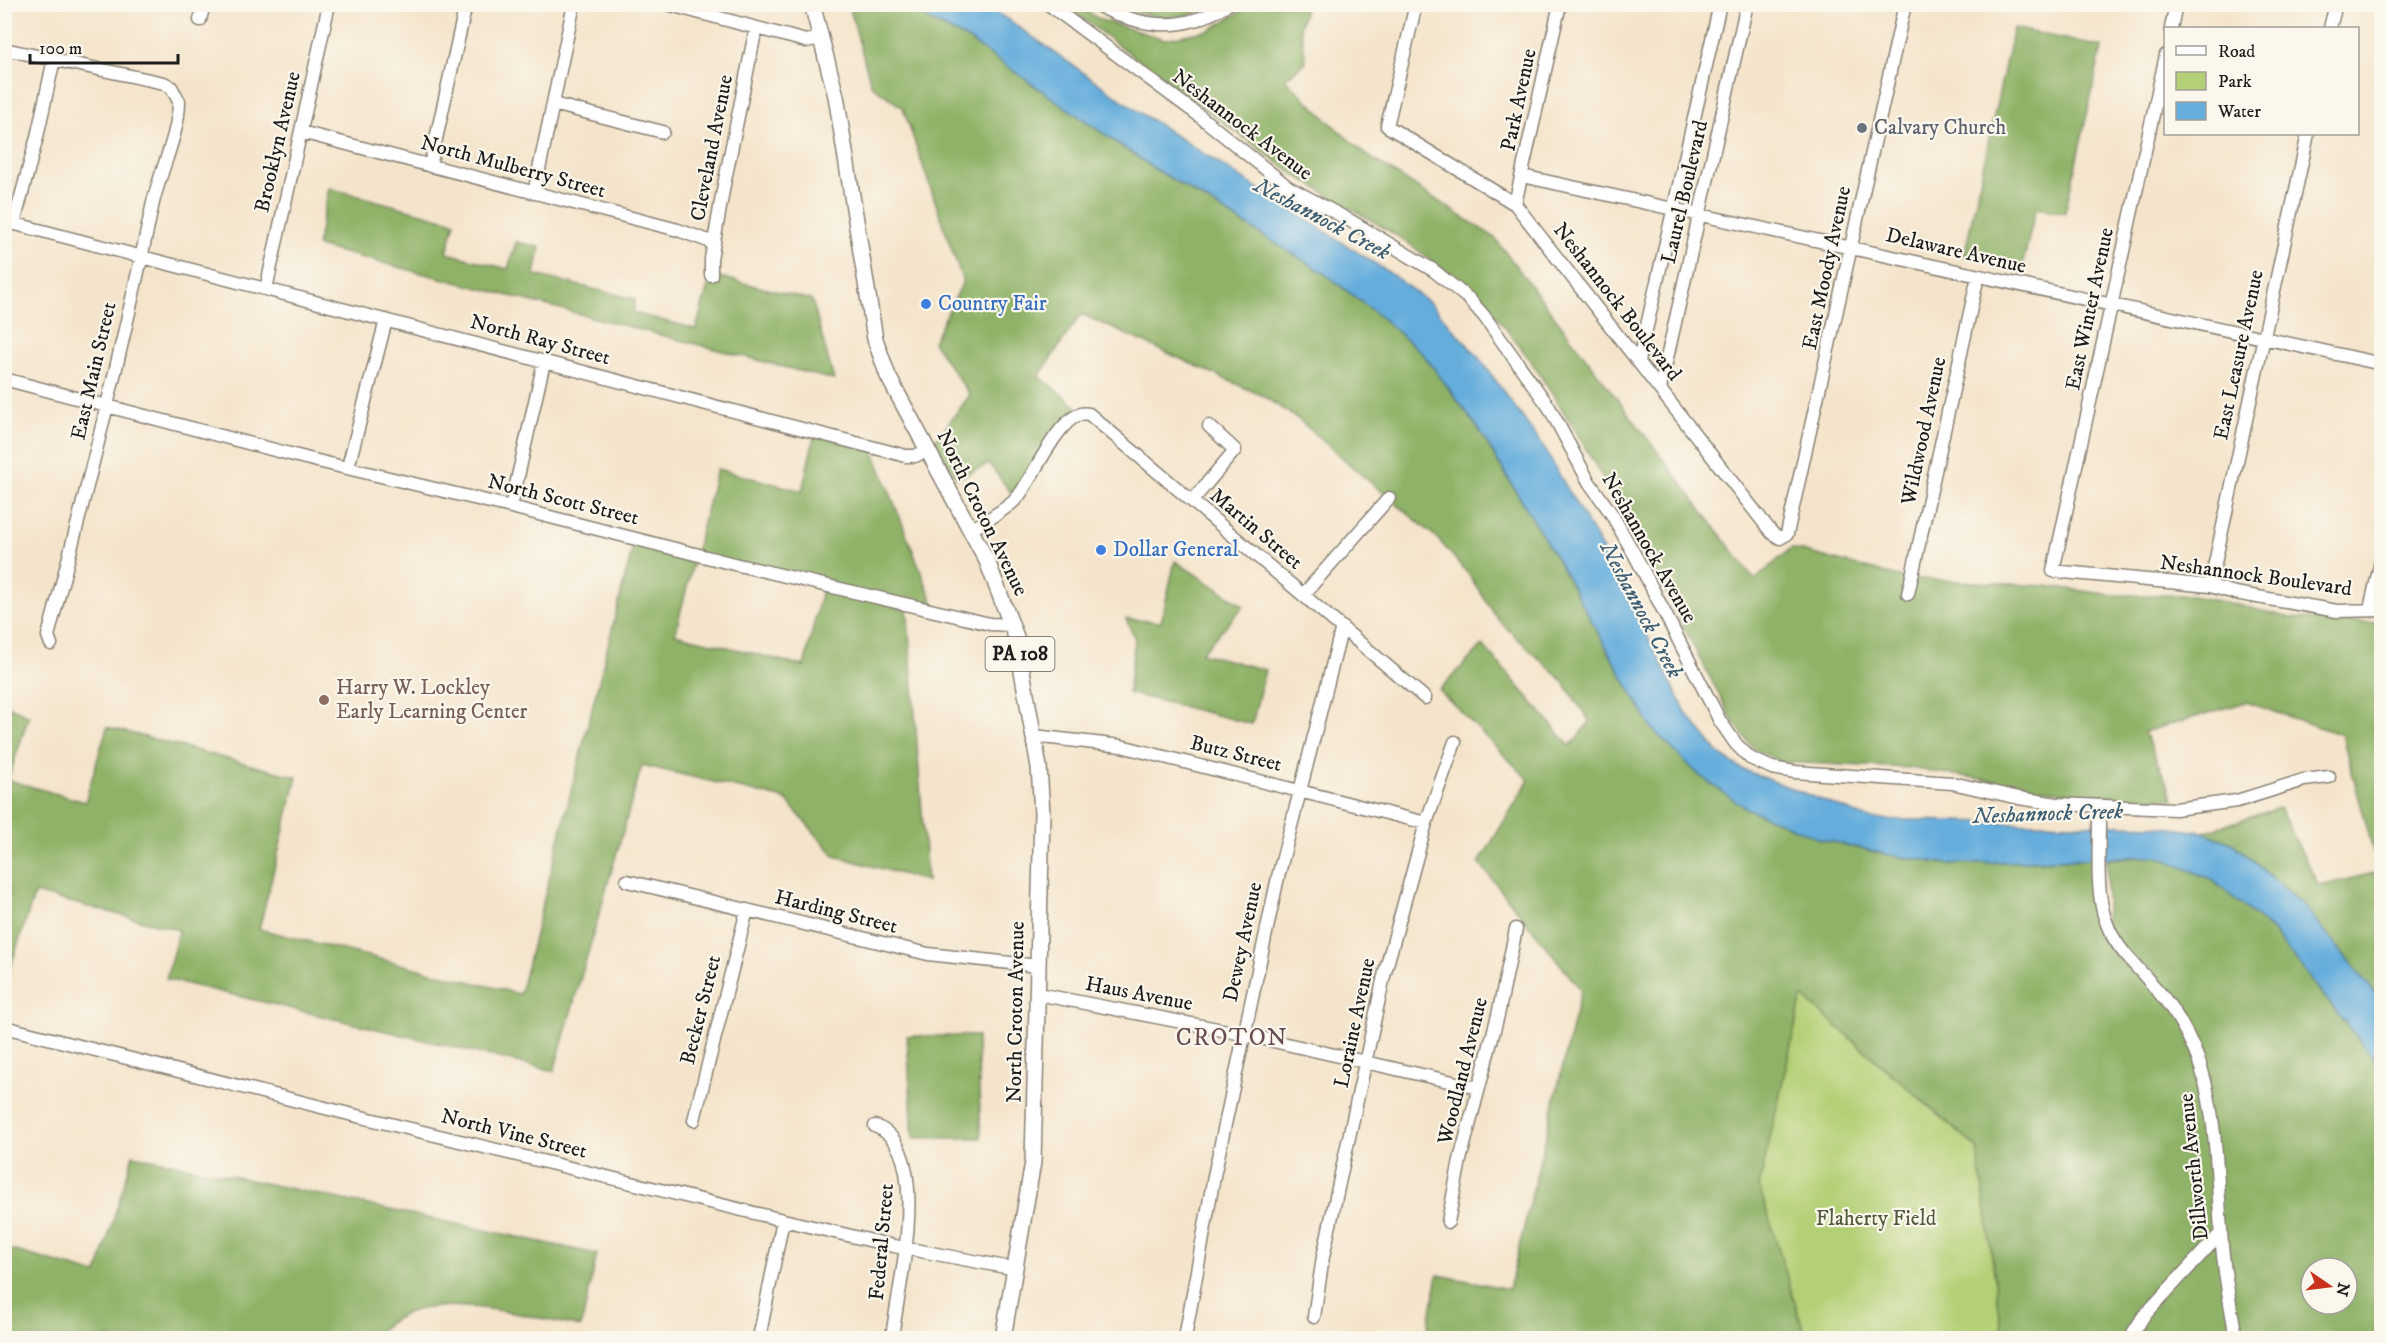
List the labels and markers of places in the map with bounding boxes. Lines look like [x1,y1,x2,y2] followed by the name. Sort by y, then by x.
[1874,115,2006,141] place label: Calvary Church
[1855,121,1869,135] marker: Calvary Church
[938,291,1047,317] place label: Country Fair
[919,297,933,311] marker: Country Fair
[1113,537,1239,563] place label: Dollar General
[1094,543,1108,557] marker: Dollar General
[336,675,528,725] place label: Harry W. Lockley Early Learning Center
[317,693,331,707] marker: Harry W. Lockley Early Learning Center

